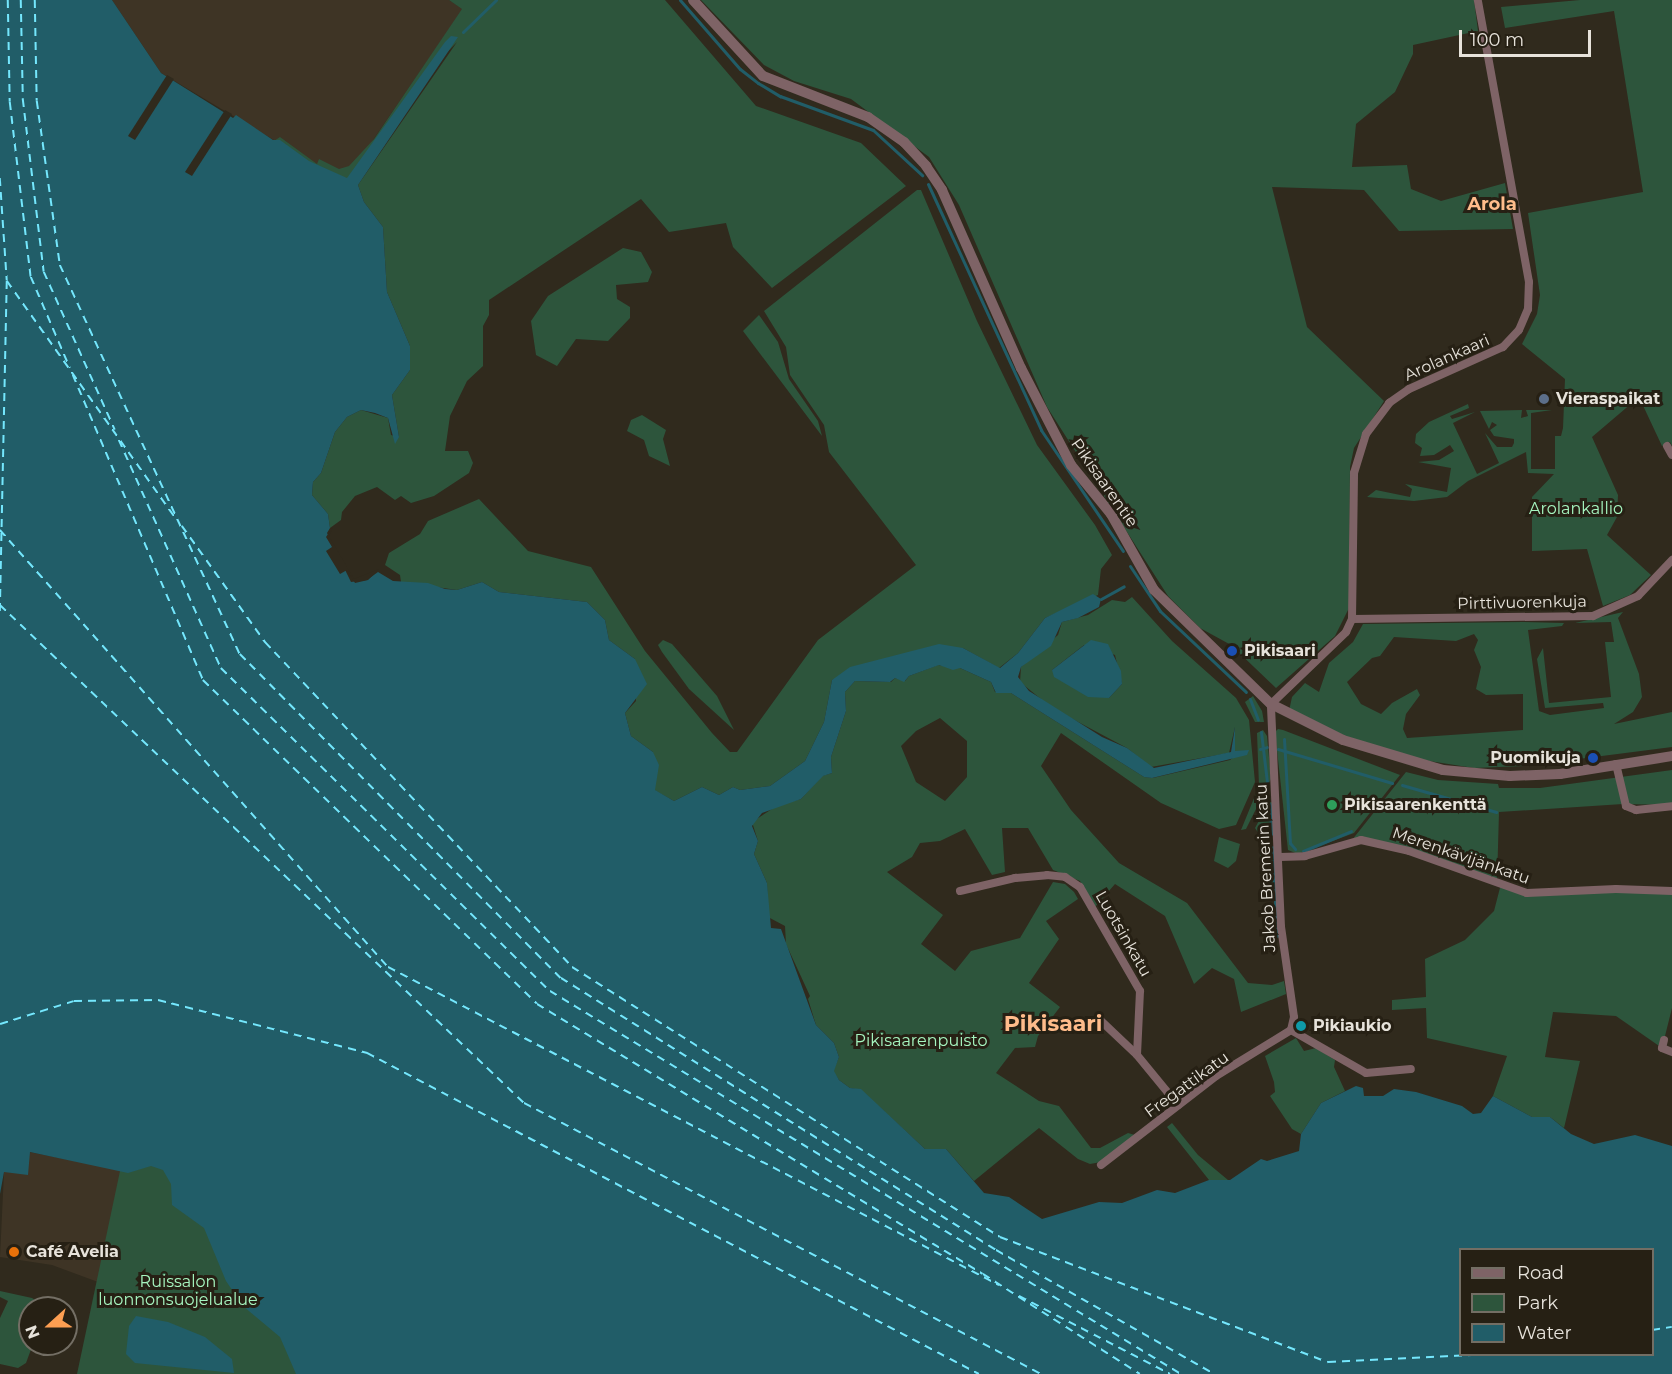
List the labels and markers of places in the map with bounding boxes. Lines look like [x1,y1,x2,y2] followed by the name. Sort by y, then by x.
[1556,389,1660,409] place label: Vieraspaikat
[1537,392,1551,406] marker: Vieraspaikat
[1244,641,1316,661] place label: Pikisaari
[1225,644,1239,658] marker: Pikisaari
[1490,748,1581,768] place label: Puomikuja
[1586,751,1600,765] marker: Puomikuja
[1344,795,1487,815] place label: Pikisaarenkenttä
[1325,798,1339,812] marker: Pikisaarenkenttä
[1313,1016,1391,1036] place label: Pikiaukio
[1294,1019,1308,1033] marker: Pikiaukio
[26,1242,119,1262] place label: Café Avelia
[7,1245,21,1259] marker: Café Avelia

